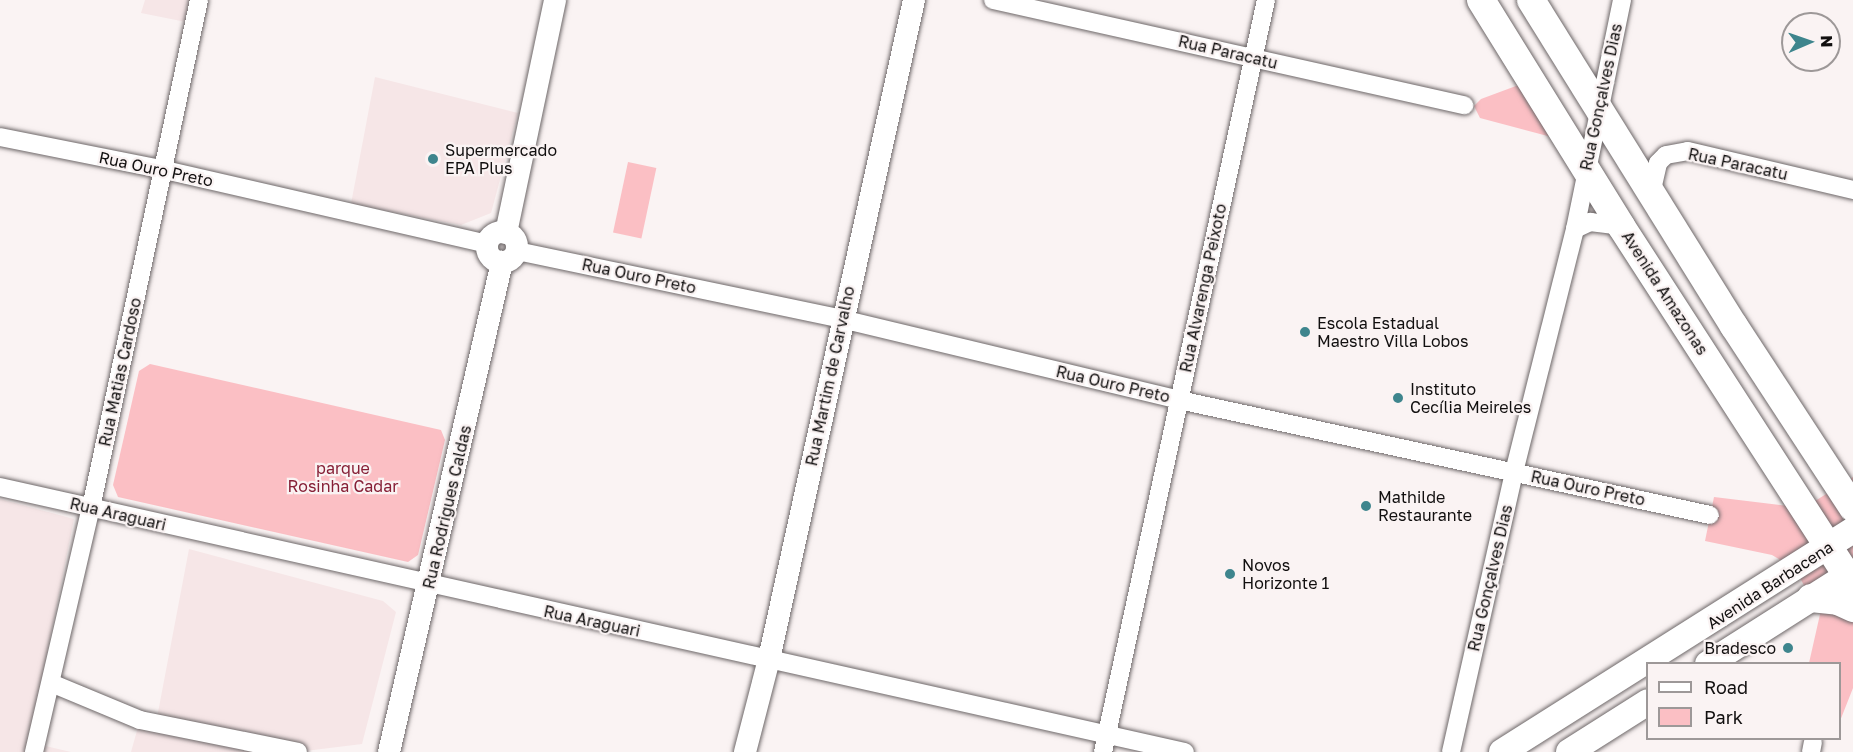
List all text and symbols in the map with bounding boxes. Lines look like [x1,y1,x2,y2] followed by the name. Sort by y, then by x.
[1781,12,1841,72] north arrow
[1576,22,1626,172] street label: Rua Gonçalves Dias
[1176,31,1280,73] street label: Rua Paracatu
[1817,35,1837,48] text: N
[445,140,557,178] place label: Supermercado EPA Plus
[1686,144,1790,184] street label: Rua Paracatu
[97,148,215,190] street label: Rua Ouro Preto
[426,152,440,166] marker: Supermercado EPA Plus
[1176,202,1230,374] street label: Rua Alvarenga Peixoto
[1618,228,1712,358] street label: Avenida Amazonas
[580,255,698,297] street label: Rua Ouro Preto
[802,284,858,468] street label: Rua Martim de Carvalho
[95,296,145,448] street label: Rua Matias Cardoso
[1317,313,1468,351] place label: Escola Estadual Maestro Villa Lobos
[1298,325,1312,339] marker: Escola Estadual Maestro Villa Lobos
[1054,362,1172,406] street label: Rua Ouro Preto
[1410,379,1531,417] place label: Instituto Cecília Meireles
[1391,391,1405,405] marker: Instituto Cecília Meireles
[419,423,475,591] street label: Rua Rodrigues Caldas
[288,458,398,496] park label: parque Rosinha Cadar
[1529,467,1647,509] street label: Rua Ouro Preto
[1378,487,1472,525] place label: Mathilde Restaurante
[68,494,168,534] street label: Rua Araguari
[1359,499,1373,513] marker: Mathilde Restaurante
[1464,503,1516,653] street label: Rua Gonçalves Dias
[1703,537,1837,633] street label: Avenida Barbacena
[1242,555,1329,593] place label: Novos Horizonte 1
[1223,567,1237,581] marker: Novos Horizonte 1
[542,601,642,641] street label: Rua Araguari
[1704,638,1776,658] place label: Bradesco
[1781,641,1795,655] marker: Bradesco
[1646,662,1841,740] legend
[1704,676,1748,698] text: Road
[1704,706,1743,728] text: Park

